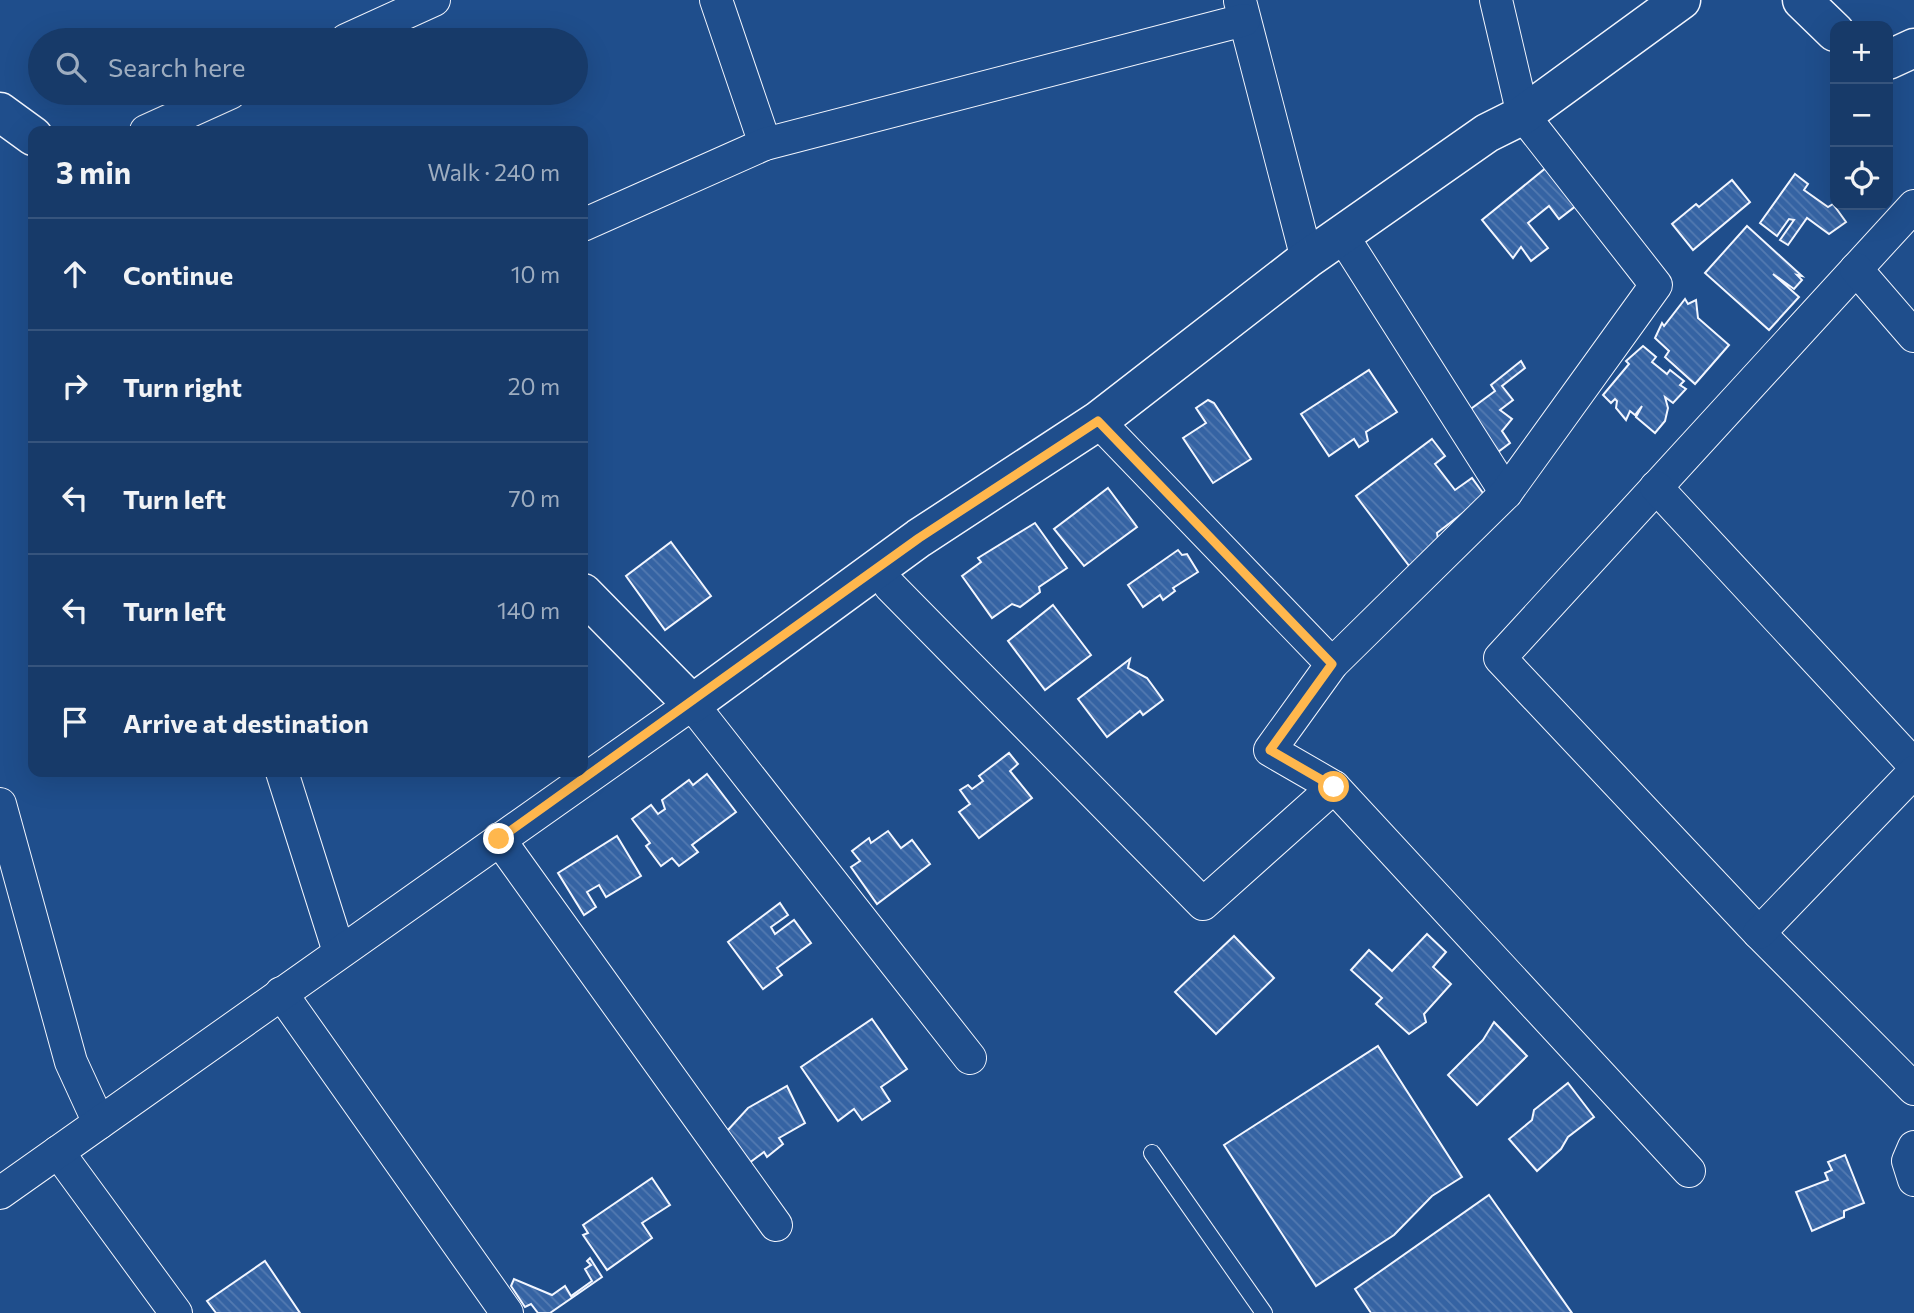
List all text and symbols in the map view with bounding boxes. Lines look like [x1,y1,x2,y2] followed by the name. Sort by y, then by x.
[1830,21,1893,210] map controls
[1830,21,1893,84] button: +
[28,28,588,105] search box
[52,48,90,86] icon: search
[108,51,246,82] text: Search here
[1830,84,1893,147] button: −
[1830,147,1893,210] button: locate
[56,153,131,190] text: 3 min
[428,158,560,186] text: Walk · 240 m
[56,255,94,293] icon: ahead
[123,259,233,290] text: Continue
[511,260,560,288] text: 10 m
[56,367,94,405] icon: right
[123,371,242,402] text: Turn right
[508,372,560,400] text: 20 m
[56,479,94,517] icon: left
[123,483,226,514] text: Turn left
[508,484,560,512] text: 70 m
[56,591,94,629] icon: left
[123,595,226,626] text: Turn left
[497,596,560,624] text: 140 m
[56,703,94,741] icon: arrive
[123,707,369,738] text: Arrive at destination
[1318,771,1349,802] route start
[483,823,514,854] route end

